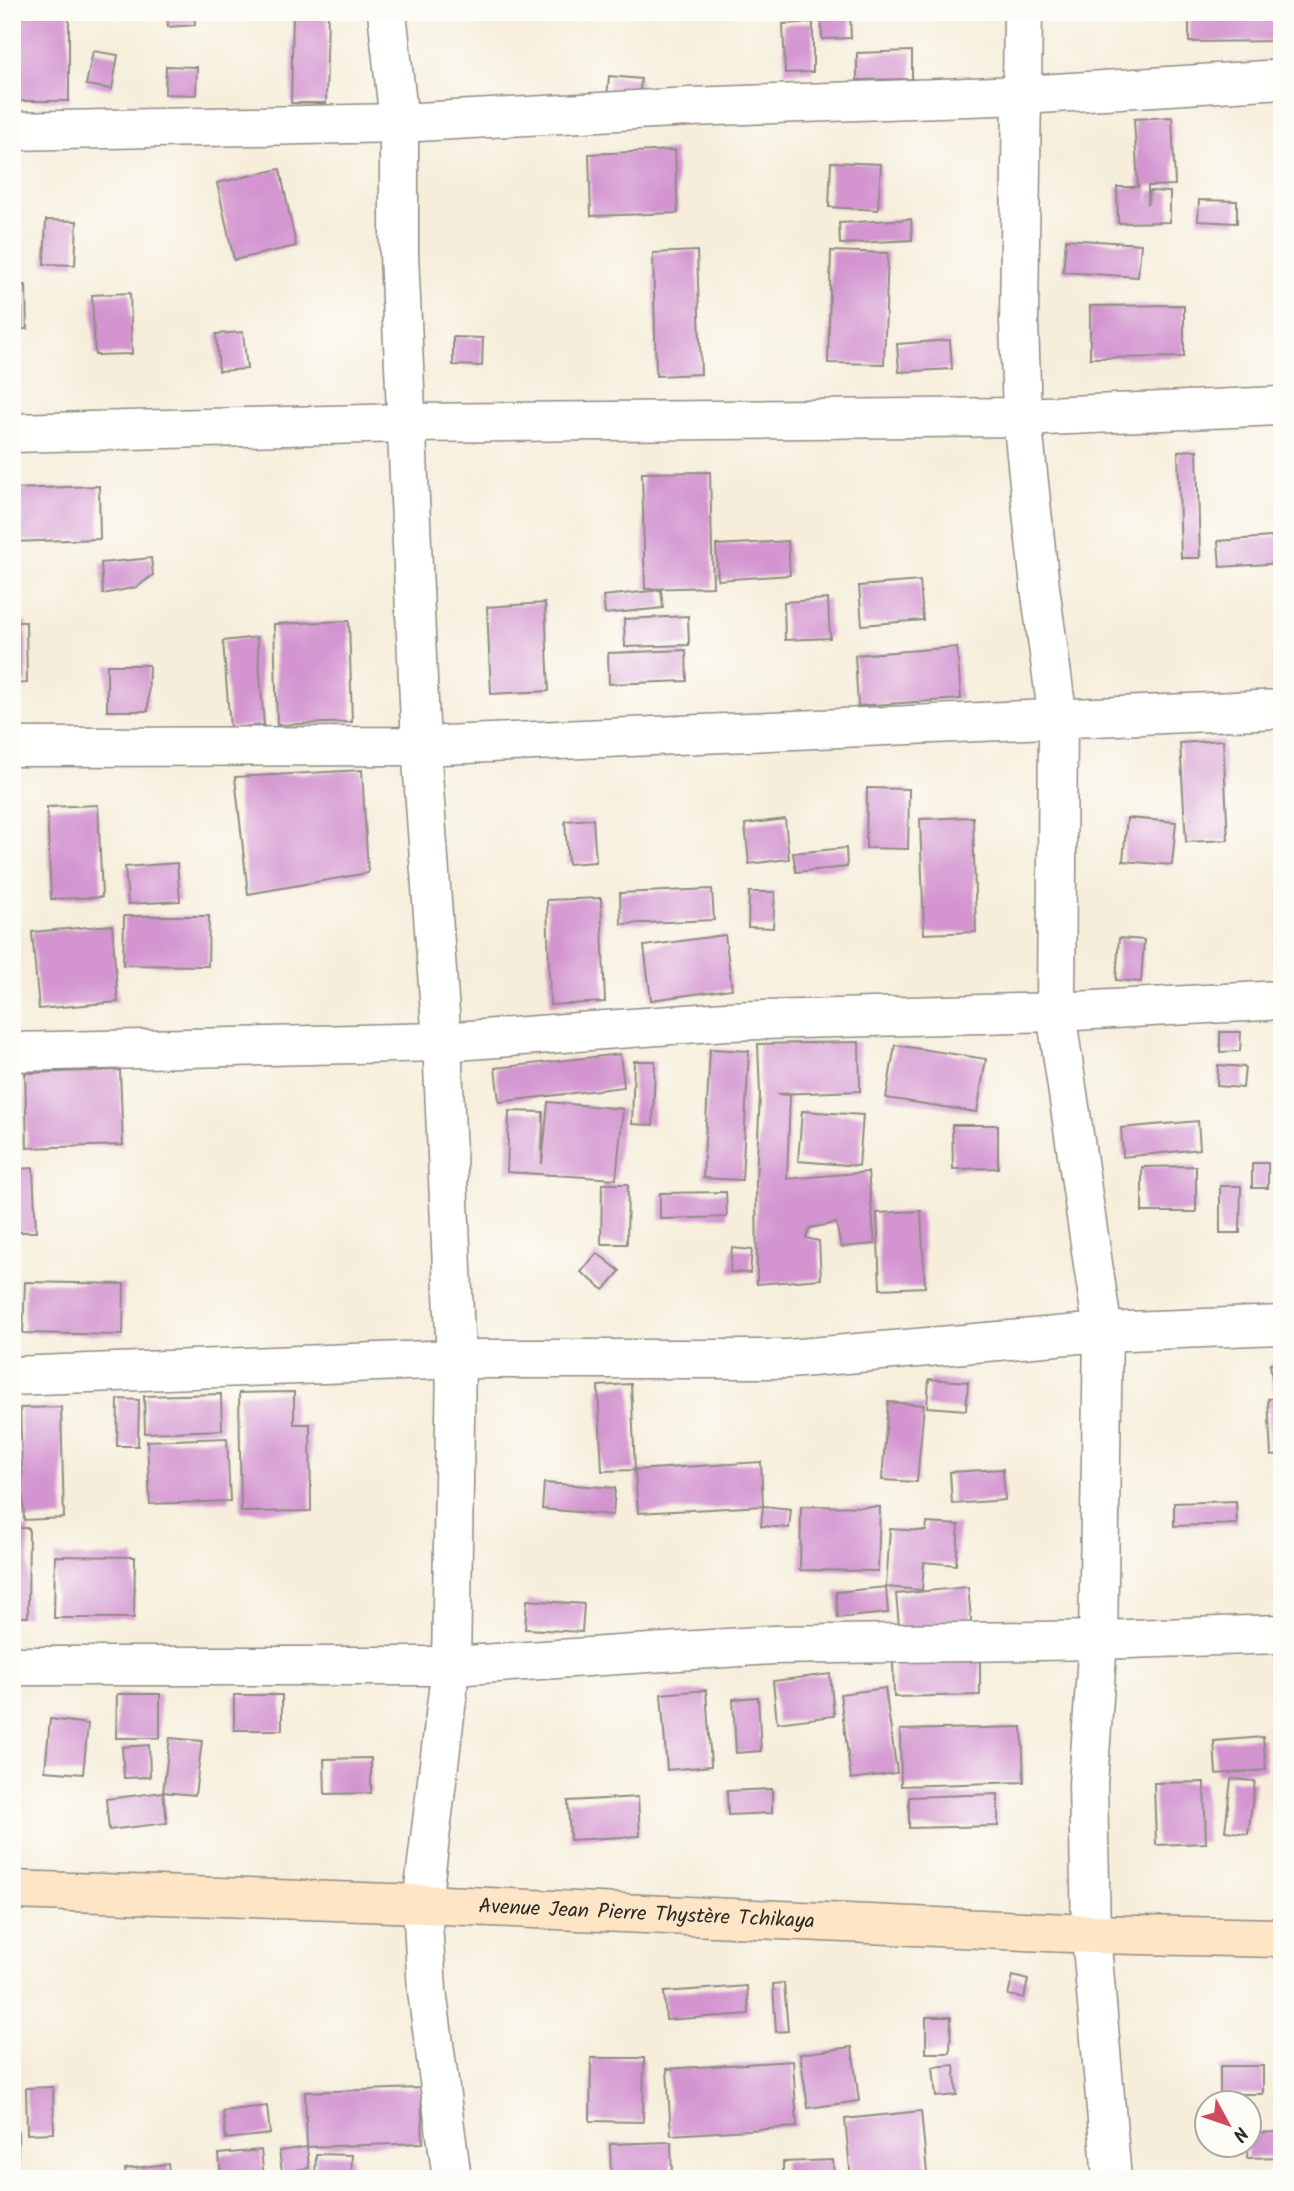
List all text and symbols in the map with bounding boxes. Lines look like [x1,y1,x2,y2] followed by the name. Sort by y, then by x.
[478,1890,815,1938] street label: Avenue Jean Pierre Thystère Tchikaya
[1192,2090,1262,2160] north arrow
[1224,2119,1255,2148] text: N

